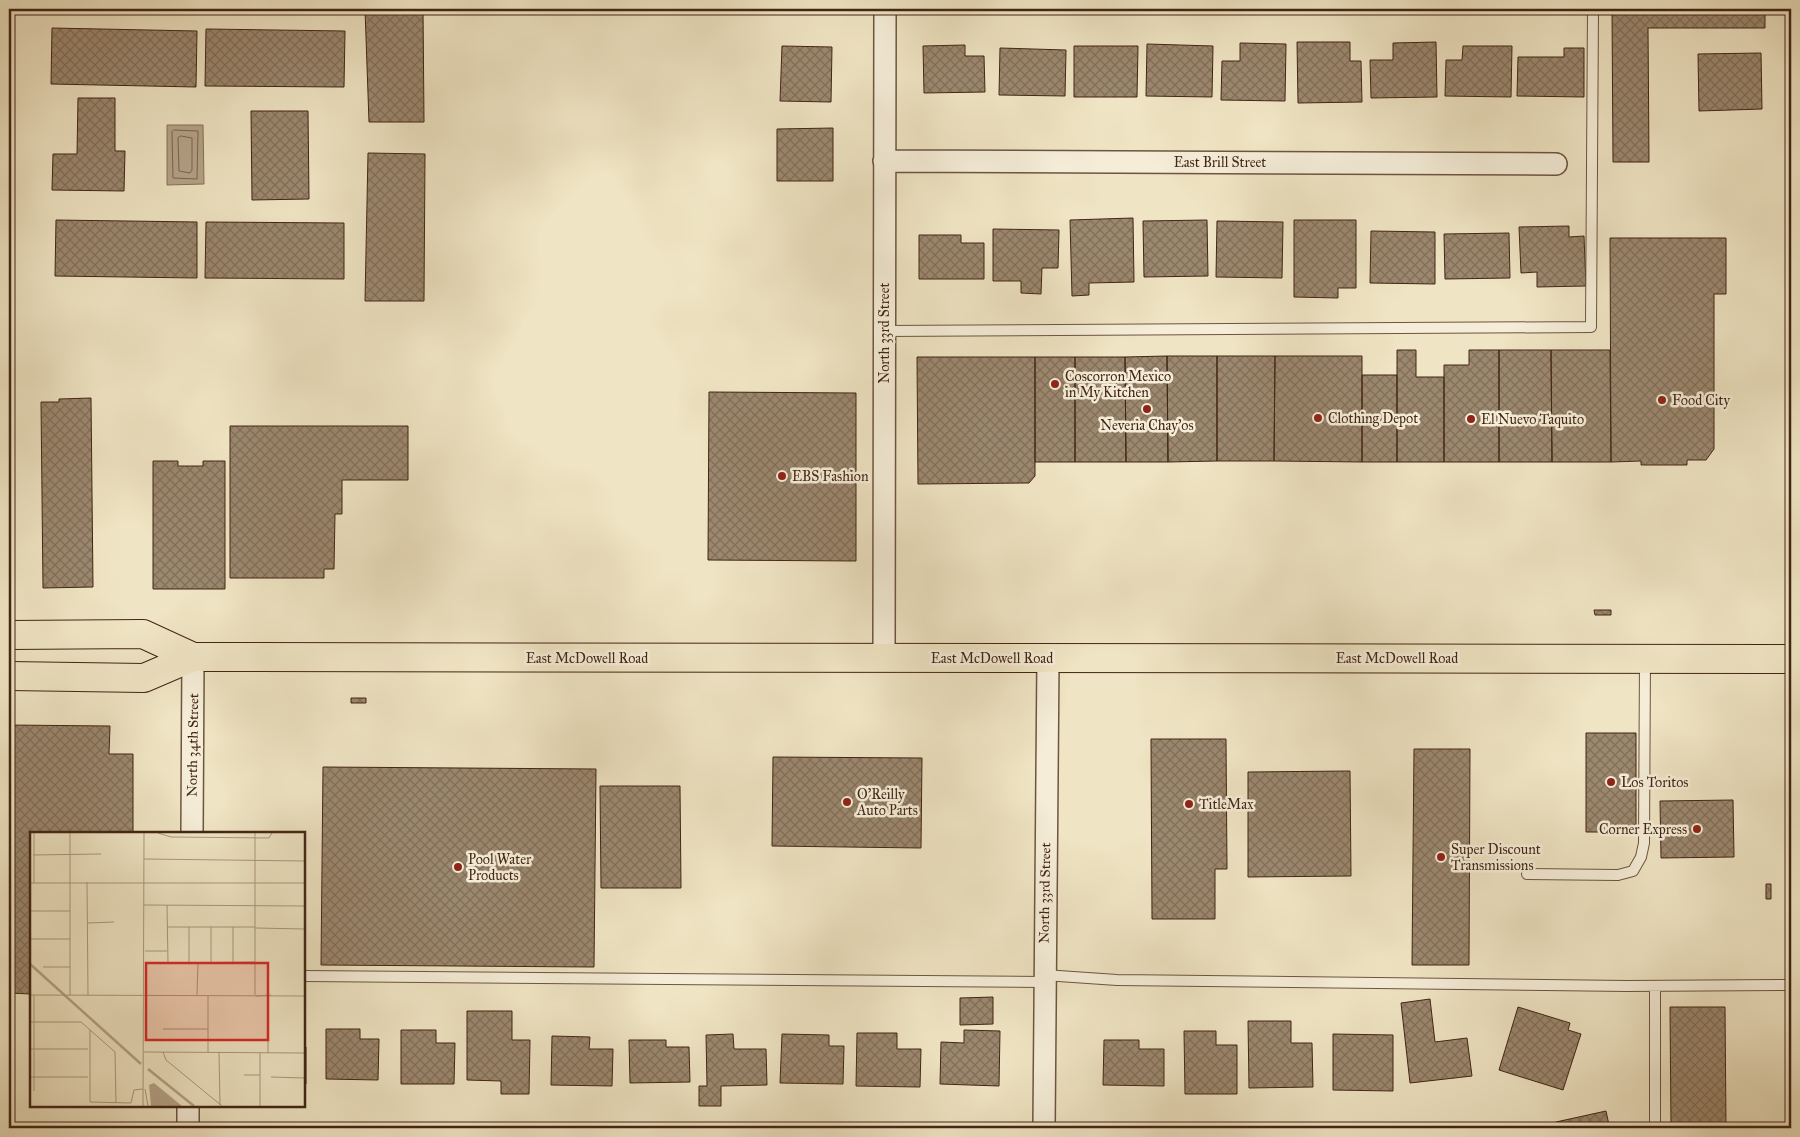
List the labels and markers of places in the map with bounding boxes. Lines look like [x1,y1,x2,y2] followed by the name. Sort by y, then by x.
[1065,368,1171,401] place label: Coscorron Mexico in My Kitchen
[1049,378,1061,390] marker: Coscorron Mexico in My Kitchen
[1672,392,1730,409] place label: Food City
[1656,394,1668,406] marker: Food City
[1141,403,1153,415] marker: Neveria Chay'os
[1328,410,1418,427] place label: Clothing Depot
[1481,411,1584,429] place label: El Nuevo Taquito
[1312,412,1324,424] marker: Clothing Depot
[1465,413,1477,425] marker: El Nuevo Taquito
[1100,417,1194,434] place label: Neveria Chay'os
[792,468,869,485] place label: EBS Fashion
[776,470,788,482] marker: EBS Fashion
[1621,774,1688,791] place label: Los Toritos
[1605,776,1617,788] marker: Los Toritos
[856,786,918,819] place label: O'Reilly Auto Parts
[841,796,853,808] marker: O'Reilly Auto Parts
[1199,796,1254,813] place label: TitleMax
[1183,798,1195,810] marker: TitleMax
[1599,821,1687,838] place label: Corner Express
[1691,823,1703,835] marker: Corner Express
[1451,841,1541,874] place label: Super Discount Transmissions
[468,851,532,884] place label: Pool Water Products
[1435,851,1447,863] marker: Super Discount Transmissions
[452,861,464,873] marker: Pool Water Products

